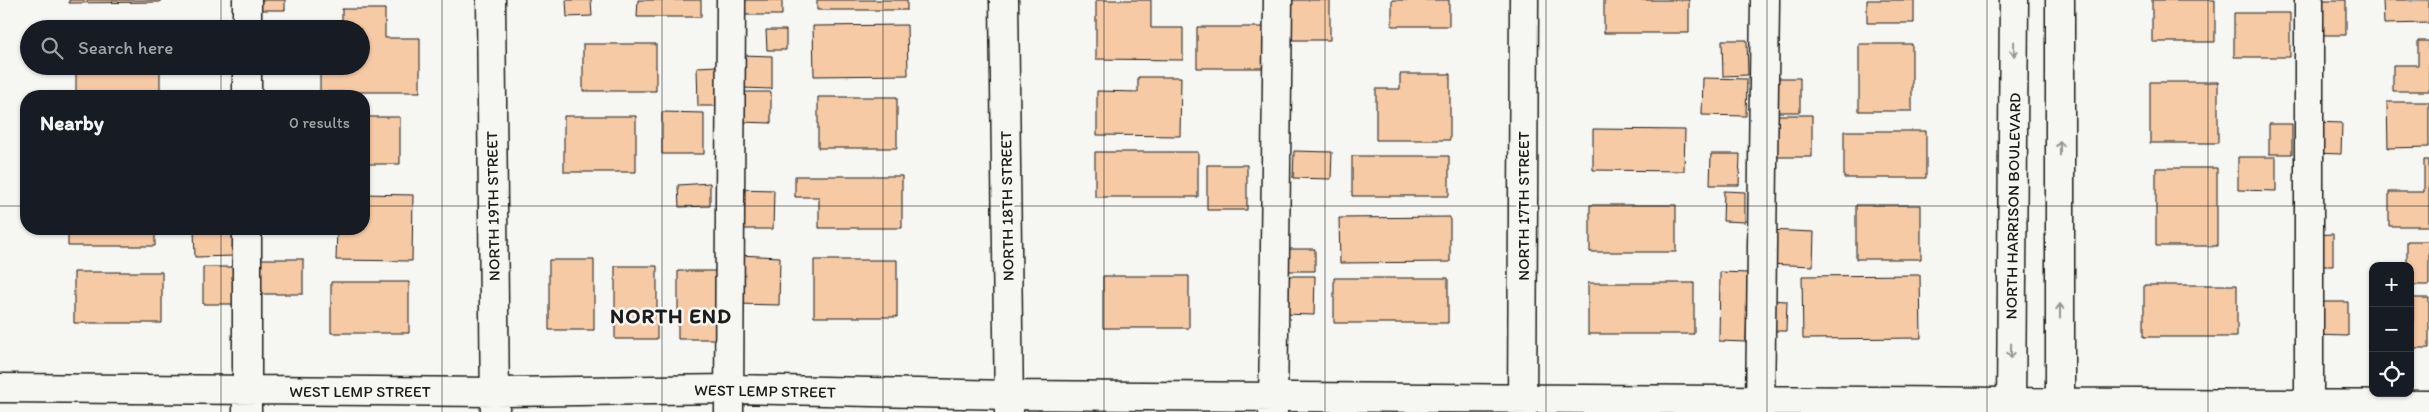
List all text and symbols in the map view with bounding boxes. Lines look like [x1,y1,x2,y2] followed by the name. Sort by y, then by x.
[20,20,370,75] search box
[38,34,66,62] icon: search
[78,36,173,59] text: Search here
[2009,40,2019,56] one-way arrow
[2002,93,2024,319] street label: NORTH HARRISON BOULEVARD
[40,110,104,135] text: Nearby
[289,113,350,132] text: 0 results
[482,131,504,281] street label: NORTH 19TH STREET
[996,131,1018,281] street label: NORTH 18TH STREET
[1514,131,1533,281] street label: NORTH 17TH STREET
[2055,141,2065,157] one-way arrow
[2369,262,2414,397] map controls
[2369,262,2414,307] button: +
[610,303,732,328] district label: NORTH END
[2055,303,2065,320] one-way arrow
[2369,307,2414,352] button: −
[2006,342,2016,359] one-way arrow
[2369,352,2414,397] button: locate
[694,380,836,402] street label: WEST LEMP STREET
[289,382,431,401] street label: WEST LEMP STREET

